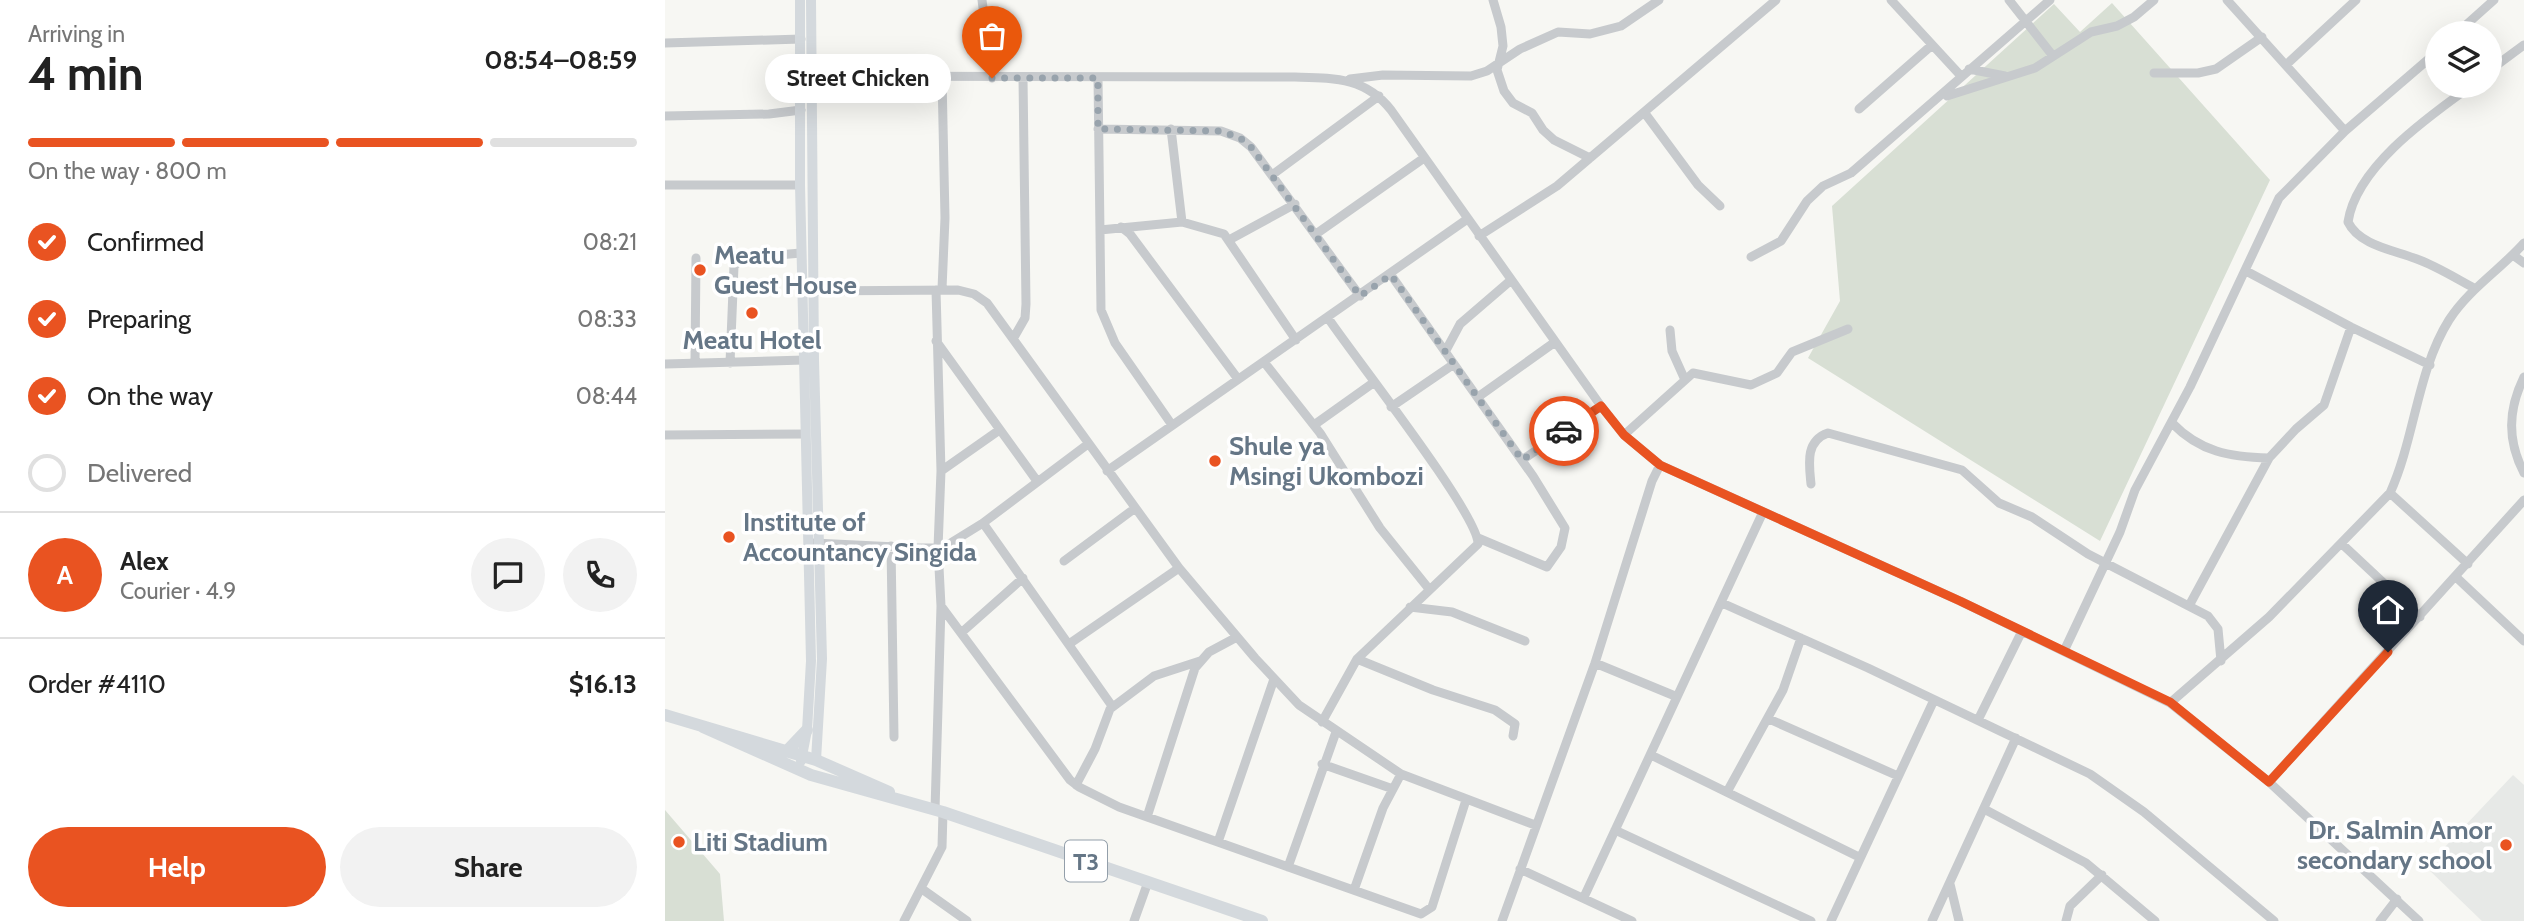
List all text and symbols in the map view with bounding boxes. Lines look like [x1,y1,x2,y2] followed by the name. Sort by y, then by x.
[962,6,1022,78] pin
[973,17,1011,55] icon: bag
[28,20,125,48] text: Arriving in
[2425,21,2502,98] map controls
[2425,21,2502,98] button: layers
[484,44,637,76] text: 08:54–08:59
[28,46,143,102] text: 4 min
[765,54,950,102] callout: Street Chicken
[786,64,930,92] text: Street Chicken
[28,157,227,185] text: On the way · 800 m
[28,223,66,261] icon: check
[87,226,204,258] text: Confirmed
[583,228,637,256] text: 08:21
[714,239,857,301] place label: Meatu Guest House
[692,262,708,278] marker: Meatu Guest House
[28,300,66,338] icon: check
[87,303,191,335] text: Preparing
[577,305,637,333] text: 08:33
[744,305,760,321] marker: Meatu Hotel
[682,324,822,356] place label: Meatu Hotel
[28,377,66,415] icon: check
[87,380,213,412] text: On the way
[576,382,637,410] text: 08:44
[1529,396,1599,466] courier
[1545,412,1583,450] icon: car
[1229,430,1424,492] place label: Shule ya Msingi Ukombozi
[1207,453,1223,469] marker: Shule ya Msingi Ukombozi
[87,457,192,489] text: Delivered
[743,506,977,568] place label: Institute of Accountancy Singida
[721,529,737,545] marker: Institute of Accountancy Singida
[471,538,545,612] button: chat
[563,538,637,612] button: phone
[120,545,169,577] text: Alex
[57,559,73,591] text: A
[120,577,236,605] text: Courier · 4.9
[2358,580,2418,652] pin
[2369,591,2407,629] icon: home
[28,668,166,700] text: Order #4110
[569,668,637,700] text: $16.13
[2297,814,2492,876] place label: Dr. Salmin Amor secondary school
[693,826,828,858] place label: Liti Stadium
[28,827,326,907] button: Help
[340,827,637,907] button: Share
[671,834,687,850] marker: Liti Stadium
[2498,837,2514,853] marker: Dr. Salmin Amor secondary school
[1065,840,1107,882] road number: T3

